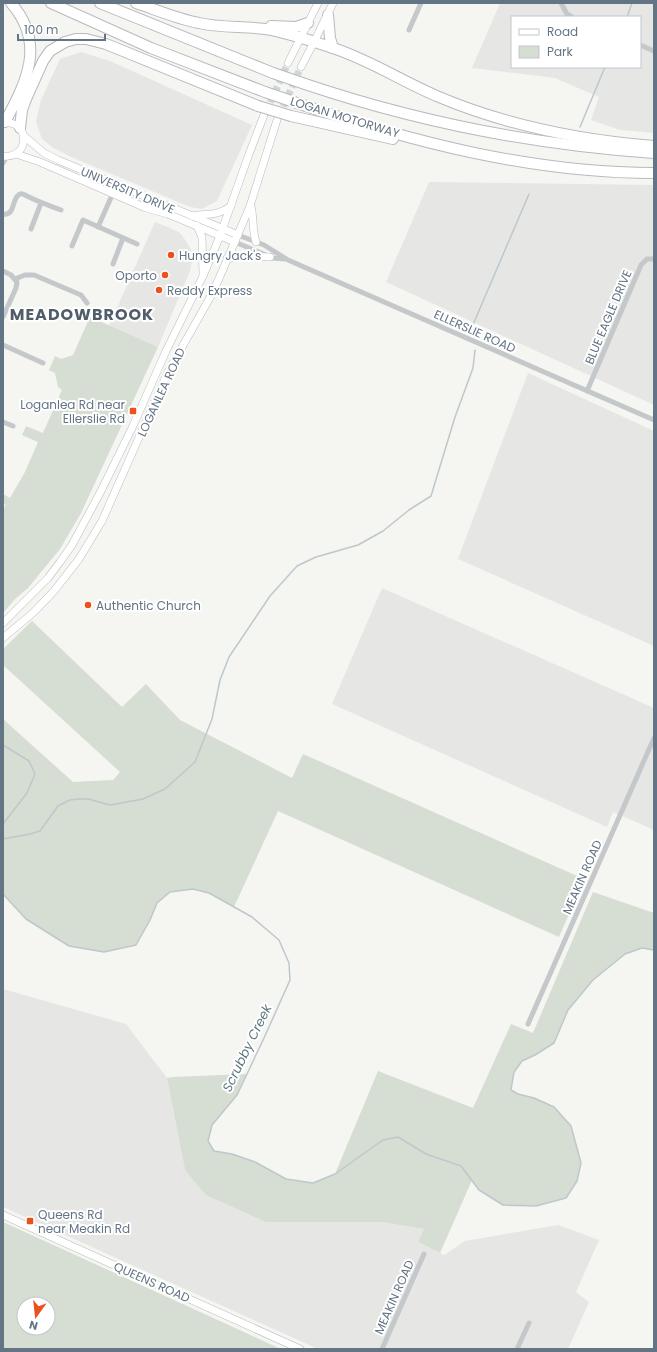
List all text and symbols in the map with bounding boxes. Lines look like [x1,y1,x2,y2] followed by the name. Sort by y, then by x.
[18,16,105,42] scale bar
[511,16,641,68] legend
[24,21,58,38] text: 100 m
[547,23,578,40] text: Road
[547,43,574,60] text: Park
[288,92,402,142] street label: LOGAN MOTORWAY
[78,162,178,218] street label: UNIVERSITY DRIVE
[179,247,261,264] place label: Hungry Jack's
[166,250,176,260] marker: Hungry Jack's
[115,267,157,284] place label: Oporto
[580,267,636,367] street label: BLUE EAGLE DRIVE
[160,270,170,280] marker: Oporto
[167,282,252,299] place label: Reddy Express
[154,285,164,295] marker: Reddy Express
[10,303,154,326] district label: MEADOWBROOK
[431,305,519,357] street label: ELLERSLIE ROAD
[133,345,189,439] street label: LOGANLEA ROAD
[20,396,126,427] place label: Loganlea Rd near Ellerslie Rd
[128,406,138,416] marker: Loganlea Rd near Ellerslie Rd
[96,597,201,614] place label: Authentic Church
[83,600,93,610] marker: Authentic Church
[558,837,606,917] street label: MEAKIN ROAD
[218,1000,277,1095] water label: Scrubby Creek
[38,1206,130,1237] place label: Queens Rd near Meakin Rd
[25,1216,35,1226] marker: Queens Rd near Meakin Rd
[370,1257,418,1337] street label: MEAKIN ROAD
[111,1258,193,1306] street label: QUEENS ROAD
[16,1296,56,1336] north arrow
[27,1317,39,1334] text: N

